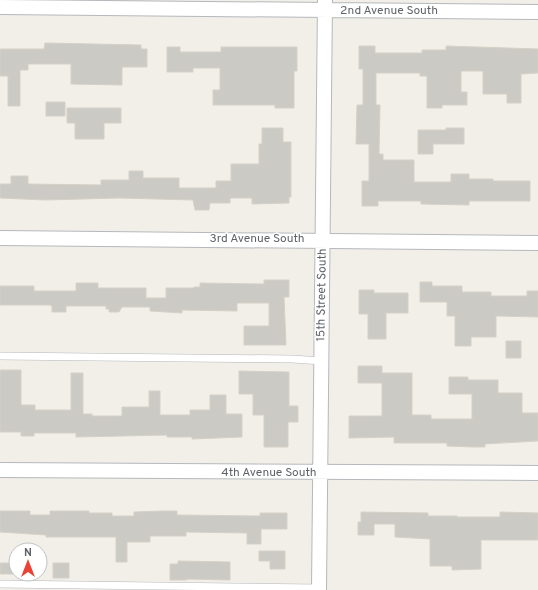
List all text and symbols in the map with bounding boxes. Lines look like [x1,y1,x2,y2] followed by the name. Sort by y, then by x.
[340,3,438,19] street label: 2nd Avenue South
[209,231,305,247] street label: 3rd Avenue South
[313,248,331,342] street label: 15th Street South
[221,465,317,481] street label: 4th Avenue South
[8,542,48,582] north arrow
[24,546,32,560] text: N

